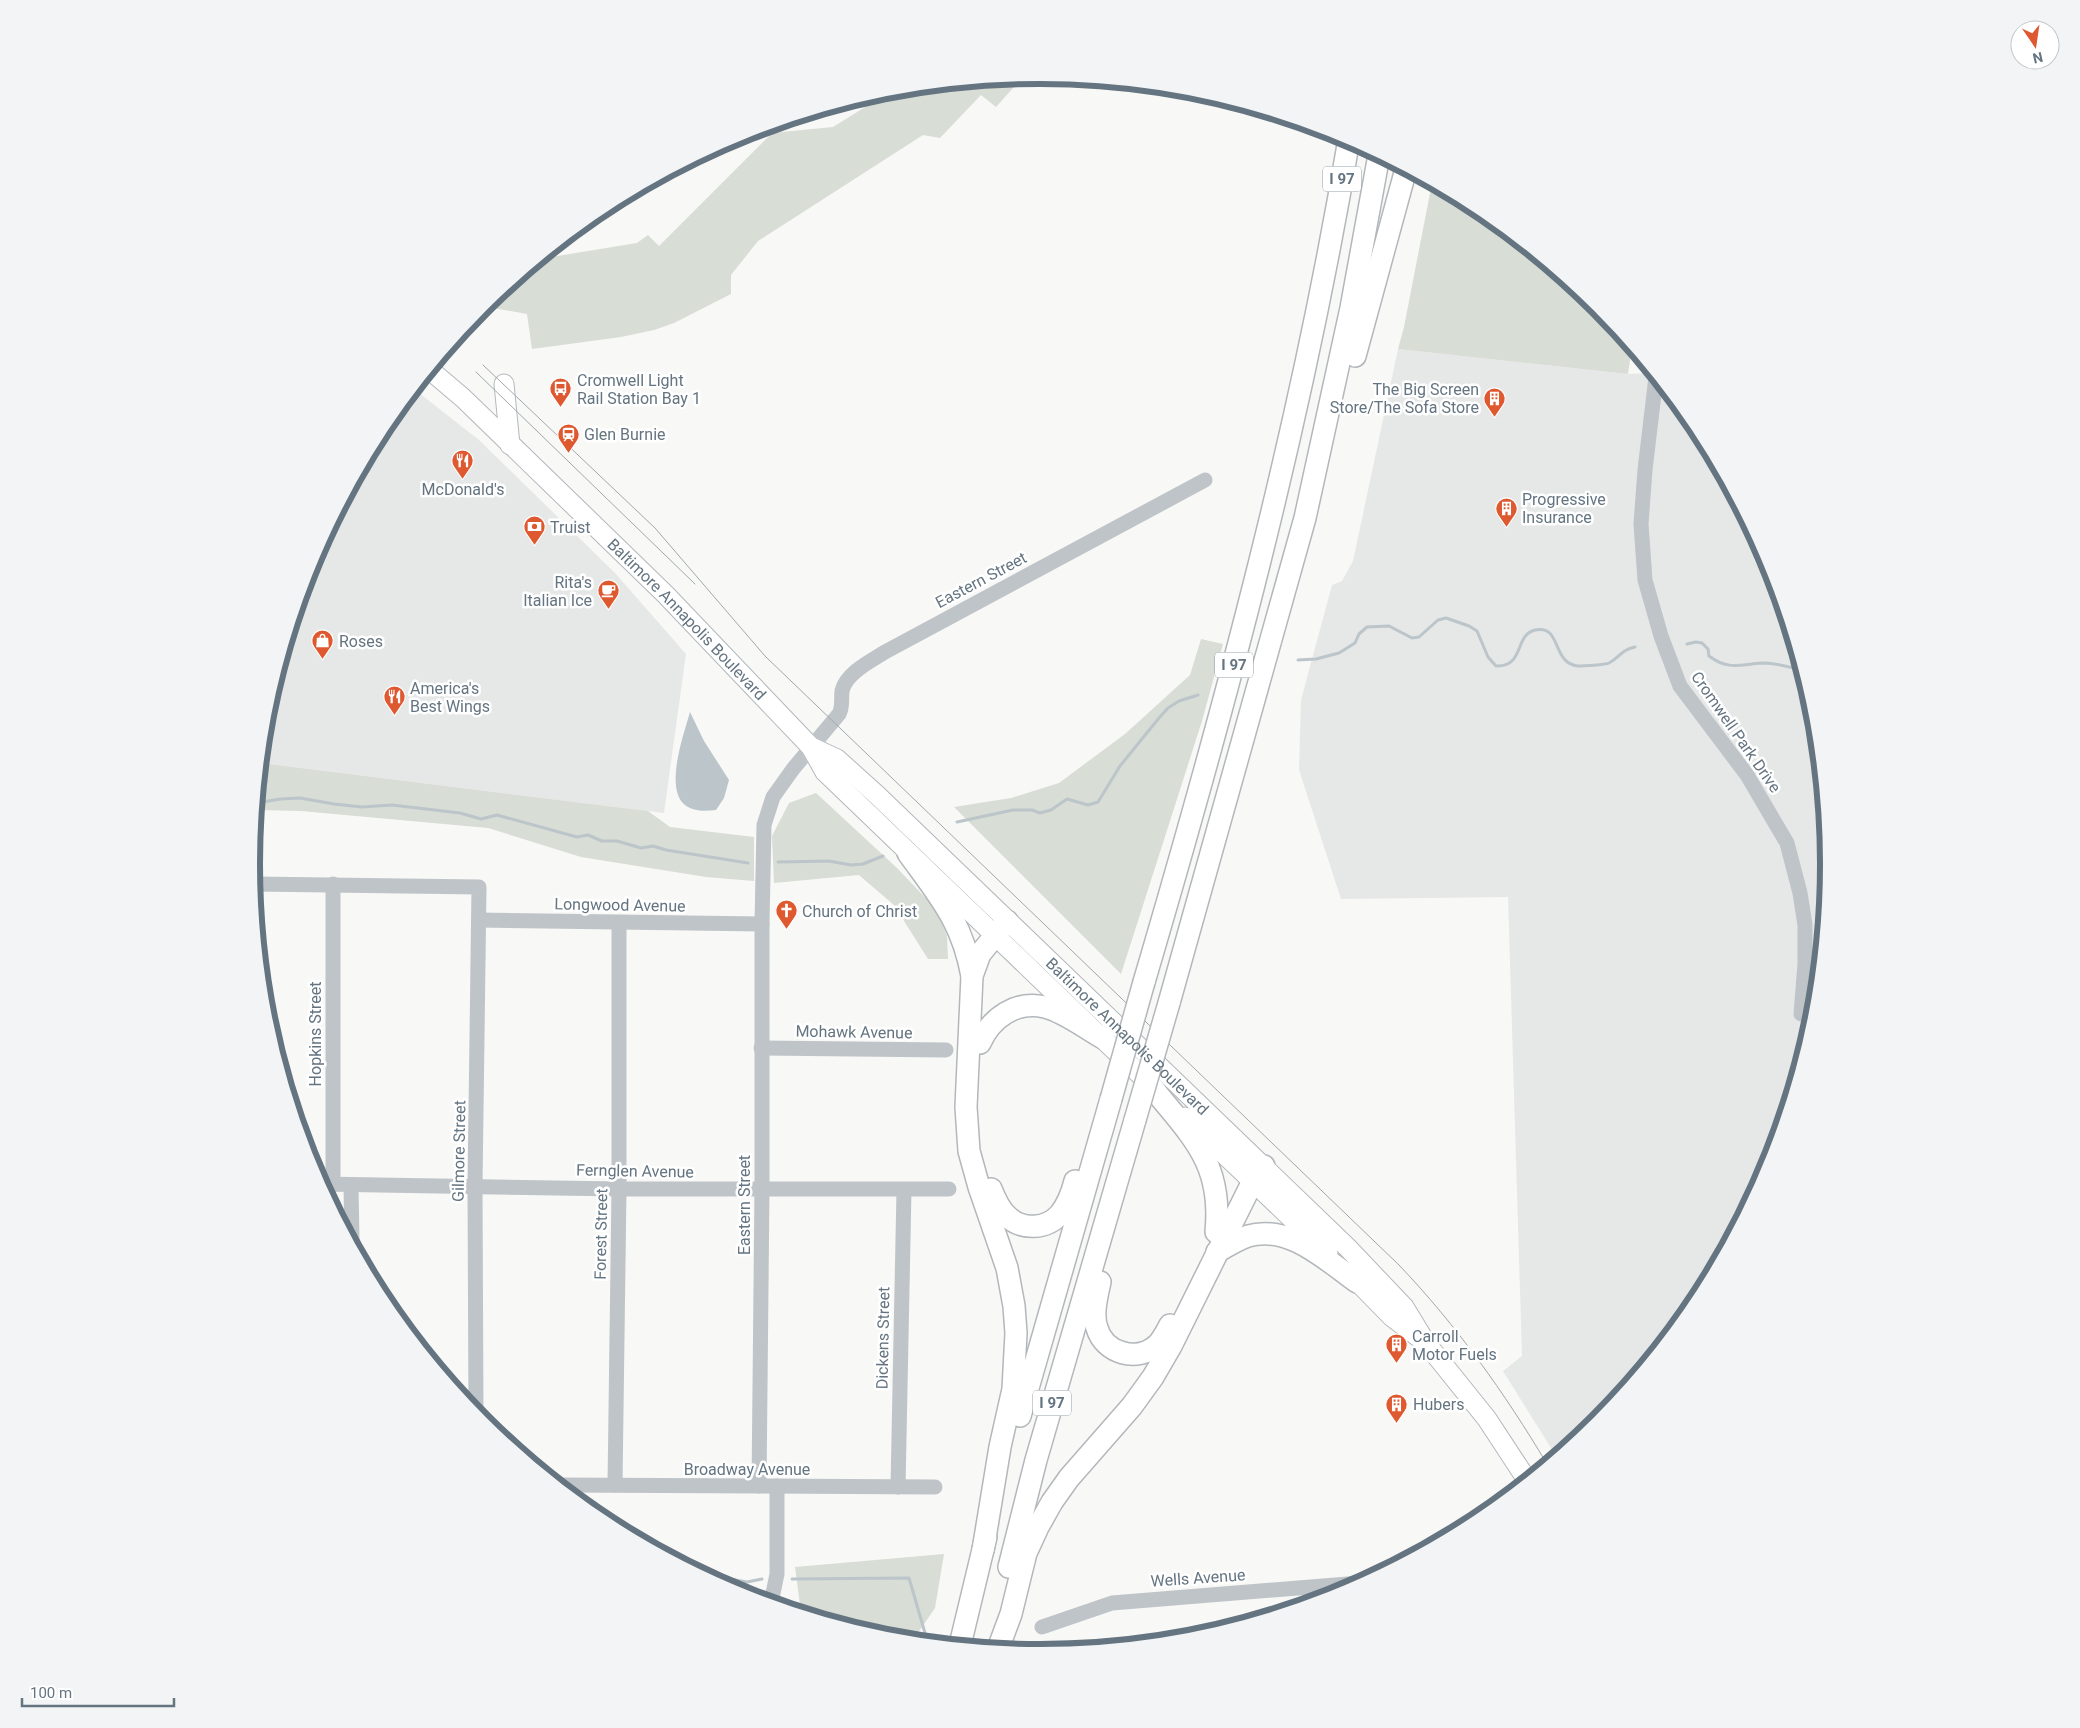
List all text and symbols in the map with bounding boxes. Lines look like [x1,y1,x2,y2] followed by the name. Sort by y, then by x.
[2010,20,2060,70] north arrow
[2031,49,2045,67] text: N
[1323,166,1361,192] road number: I 97
[577,371,701,408] place label: Cromwell Light Rail Station Bay 1
[549,377,573,408] bus stop icon: Cromwell Light Rail Station Bay 1
[1330,380,1479,417] place label: The Big Screen Store/The Sofa Store
[1483,386,1507,417] building icon: The Big Screen Store/The Sofa Store
[556,422,580,453] station icon: Glen Burnie
[584,425,666,444] place label: Glen Burnie
[451,448,475,479] restaurant icon: McDonald's
[422,480,504,499] place label: McDonald's
[1522,490,1606,527] place label: Progressive Insurance
[1494,496,1518,527] building icon: Progressive Insurance
[522,515,546,546] bank icon: Truist
[550,518,591,537] place label: Truist
[604,534,770,704] street label: Baltimore Annapolis Boulevard
[932,548,1030,612] street label: Eastern Street
[523,573,592,610] place label: Rita's Italian Ice
[596,579,620,610] cafe icon: Rita's Italian Ice
[311,629,335,660] shop icon: Roses
[339,632,383,651] place label: Roses
[1215,652,1253,678] road number: I 97
[1687,668,1785,796] street label: Cromwell Park Drive
[410,679,490,716] place label: America's Best Wings
[382,685,406,716] restaurant icon: America's Best Wings
[554,894,686,916] street label: Longwood Avenue
[774,899,798,930] church icon: Church of Christ
[802,902,917,921] place label: Church of Christ
[1042,953,1213,1118] street label: Baltimore Annapolis Boulevard
[306,982,325,1086] street label: Hopkins Street
[795,1021,913,1043] street label: Mohawk Avenue
[449,1100,469,1202] street label: Gilmore Street
[735,1155,754,1255] street label: Eastern Street
[576,1160,694,1182] street label: Fernglen Avenue
[591,1188,611,1280] street label: Forest Street
[873,1287,893,1389] street label: Dickens Street
[1412,1327,1497,1364] place label: Carroll Motor Fuels
[1384,1333,1408,1364] building icon: Carroll Motor Fuels
[1033,1390,1071,1416] road number: I 97
[1385,1392,1409,1423] building icon: Hubers
[1413,1395,1464,1414] place label: Hubers
[684,1460,810,1479] street label: Broadway Avenue
[1150,1565,1246,1591] street label: Wells Avenue
[22,1676,175,1708] scale bar
[30,1684,72,1702] text: 100 m

